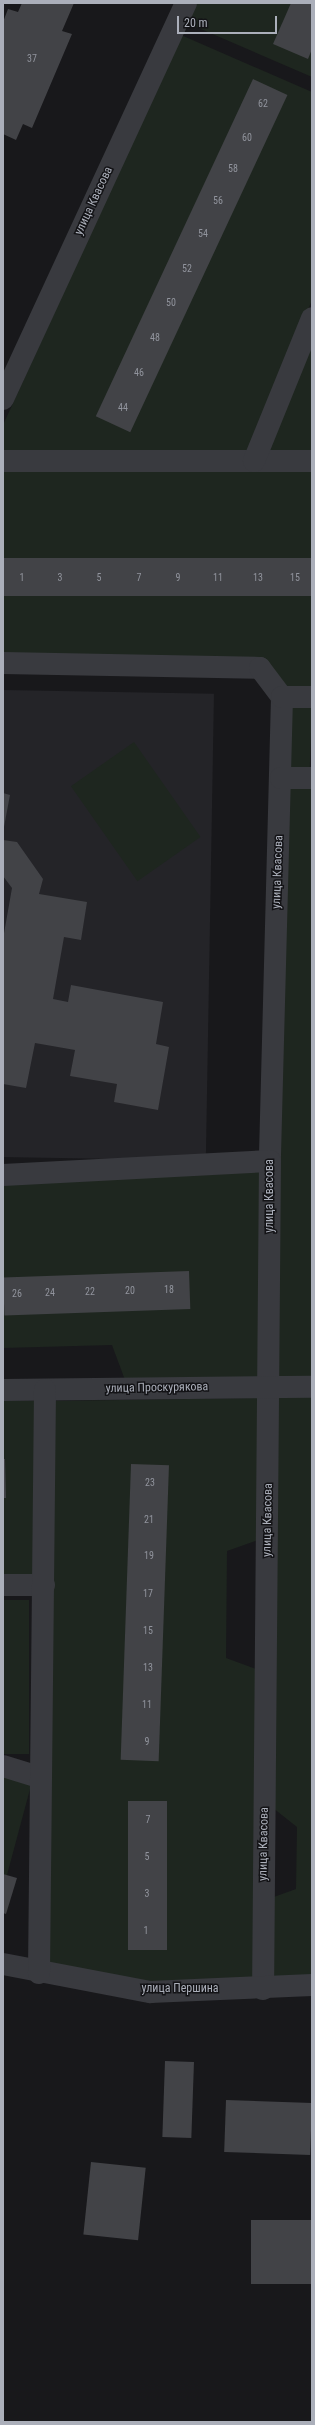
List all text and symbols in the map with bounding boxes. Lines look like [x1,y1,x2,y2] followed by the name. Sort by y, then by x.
[179,8,279,34] scale bar
[184,16,208,30] text: 20 m
[27,53,37,65] house number: 37
[258,98,268,110] house number: 62
[242,132,252,144] house number: 60
[228,163,238,175] house number: 58
[72,165,116,237] street label: улица Квасова
[213,195,223,207] house number: 56
[198,228,208,240] house number: 54
[182,263,192,275] house number: 52
[166,297,176,309] house number: 50
[150,332,160,344] house number: 48
[134,367,144,379] house number: 46
[118,402,128,414] house number: 44
[20,572,24,584] house number: 1
[58,572,62,584] house number: 3
[97,572,101,584] house number: 5
[137,572,141,584] house number: 7
[176,572,180,584] house number: 9
[213,572,223,584] house number: 11
[253,572,263,584] house number: 13
[290,572,300,584] house number: 15
[270,835,286,909] street label: улица Квасова
[263,1159,277,1233] street label: улица Квасова
[164,1284,174,1296] house number: 18
[125,1285,135,1297] house number: 20
[85,1286,95,1298] house number: 22
[45,1287,55,1299] house number: 24
[12,1288,22,1300] house number: 26
[106,1380,208,1396] street label: улица Проскурякова
[145,1477,155,1489] house number: 23
[260,1483,276,1557] street label: улица Квасова
[144,1514,154,1526] house number: 21
[144,1550,154,1562] house number: 19
[143,1588,153,1600] house number: 17
[143,1625,153,1637] house number: 15
[143,1662,153,1674] house number: 13
[142,1699,152,1711] house number: 11
[145,1736,149,1748] house number: 9
[256,1807,272,1881] street label: улица Квасова
[146,1814,150,1826] house number: 7
[145,1851,149,1863] house number: 5
[145,1888,149,1900] house number: 3
[144,1925,148,1937] house number: 1
[141,1982,219,1996] street label: улица Першина

